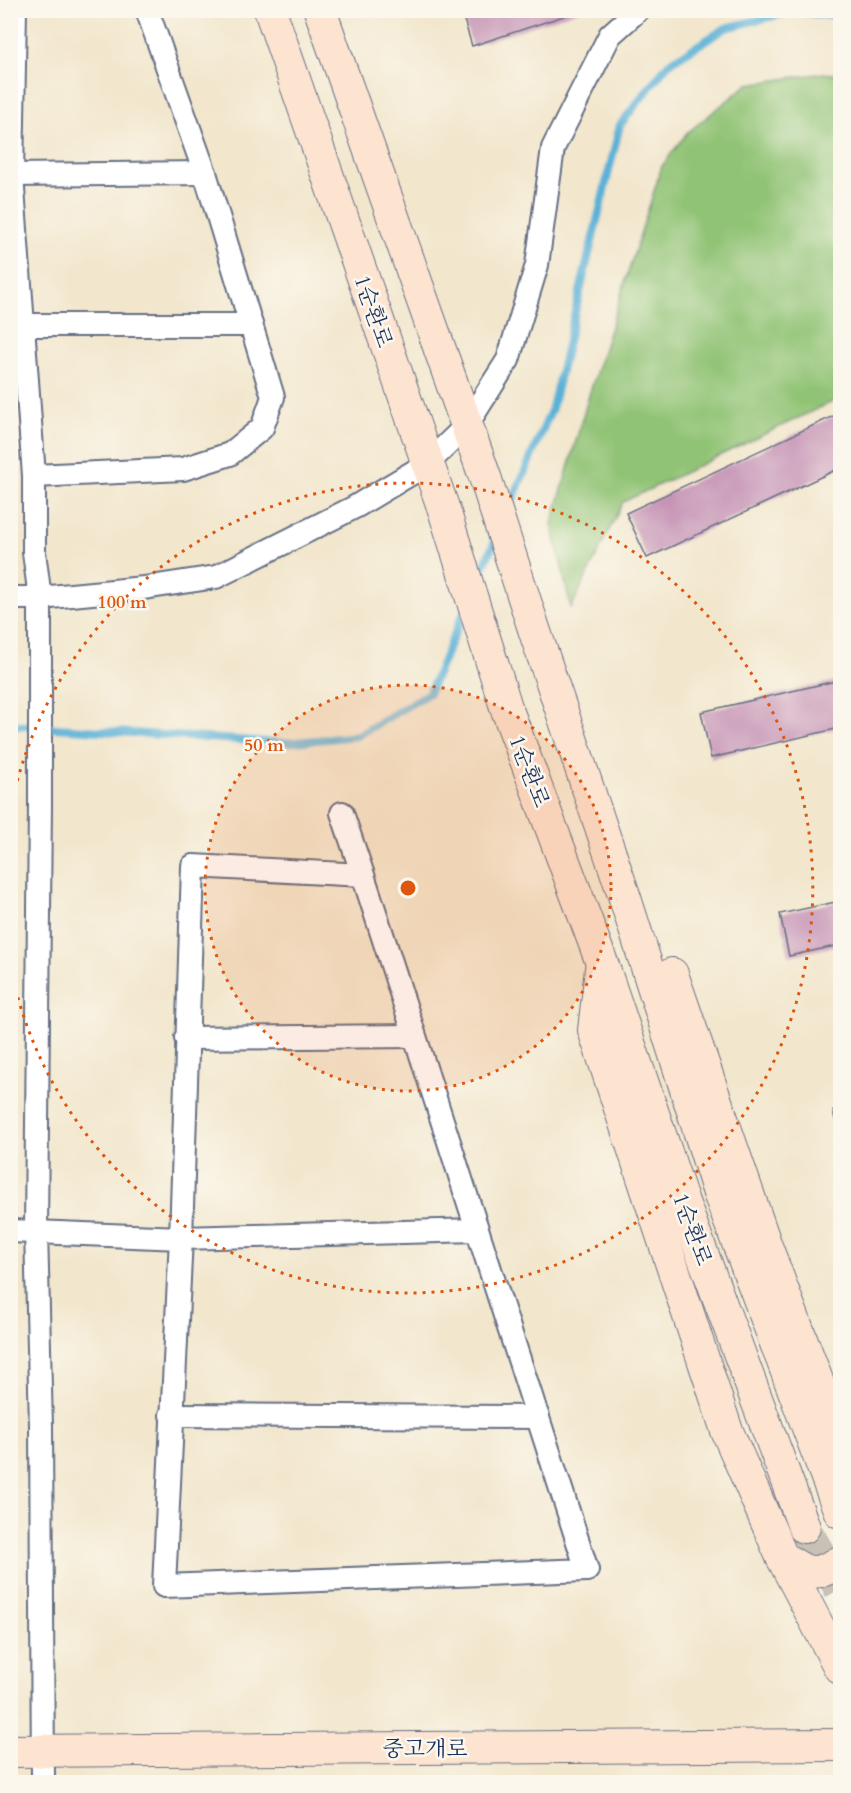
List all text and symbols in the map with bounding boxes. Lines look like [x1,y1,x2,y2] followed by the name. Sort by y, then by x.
[347,271,399,352] street label: 1순환로
[97,590,147,615] text: 100 m
[502,731,557,812] street label: 1순환로
[244,733,284,758] text: 50 m
[398,878,418,898] centre of rings
[665,1189,719,1270] street label: 1순환로
[382,1734,468,1764] street label: 중고개로

